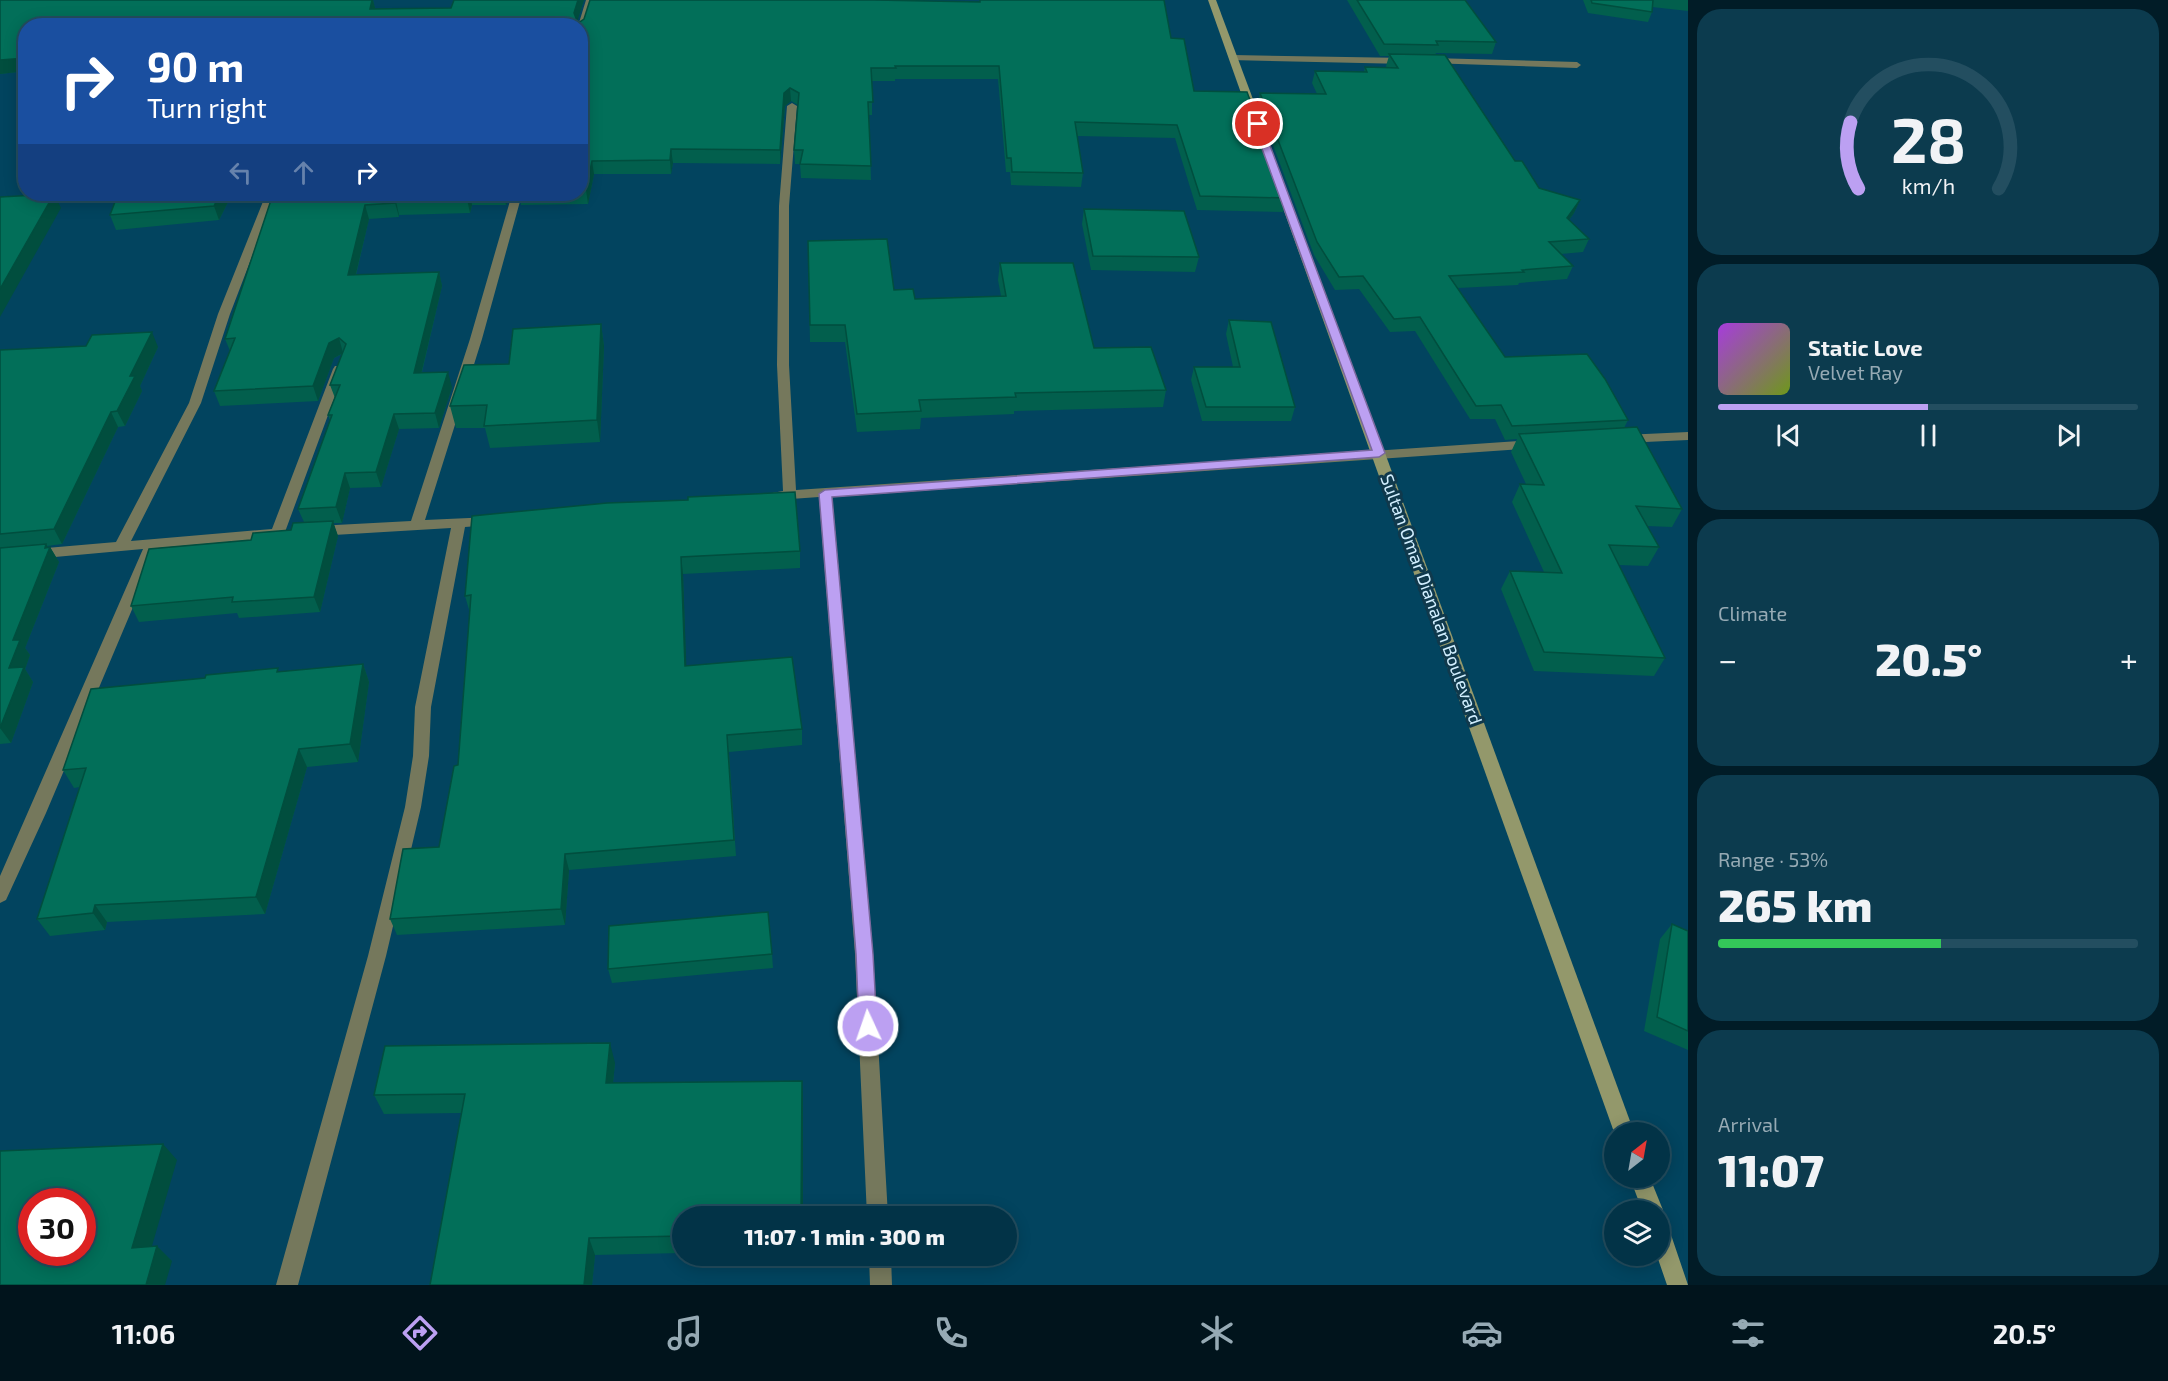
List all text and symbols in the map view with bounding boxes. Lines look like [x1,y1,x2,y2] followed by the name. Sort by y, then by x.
[147,40,244,90] text: 90 m
[48,42,126,120] icon: right
[147,91,267,123] text: Turn right
[1232,98,1283,149] pin
[1890,101,1966,176] text: 28
[1241,107,1274,140] icon: arrive
[224,156,257,189] icon: left
[287,156,320,189] icon: ahead
[350,156,383,189] icon: right
[1901,173,1955,198] text: km/h
[1808,334,1923,360] text: Static Love
[1808,360,1903,384] text: Velvet Ray
[1772,419,1805,452] icon: previous
[1912,419,1945,452] icon: pause
[2052,419,2085,452] icon: next
[1376,471,1488,727] street label: Sultan Omar Dianalan Boulevard
[1718,601,1787,625] text: Climate
[1875,631,1982,685] text: 20.5°
[1718,639,1737,679] text: −
[2120,639,2138,679] text: +
[1718,847,1828,871] text: Range · 53%
[1718,877,1873,931] text: 265 km
[836,994,900,1058] position arrow
[1718,1112,1779,1136] text: Arrival
[1604,1122,1670,1188] north arrow
[1604,1122,1670,1266] map controls
[1718,1142,1824,1196] text: 11:07
[18,1188,96,1266] speed limit sign: 30
[1604,1200,1670,1266] button: layers
[744,1223,945,1249] text: 11:07 · 1 min · 300 m
[399,1312,441,1354] icon: directions
[664,1312,706,1354] icon: music
[930,1312,972,1354] icon: phone
[1196,1312,1238,1354] icon: climate
[1461,1312,1503,1354] icon: car
[1727,1312,1769,1354] icon: filters
[112,1317,175,1349] text: 11:06
[1993,1317,2056,1349] text: 20.5°

